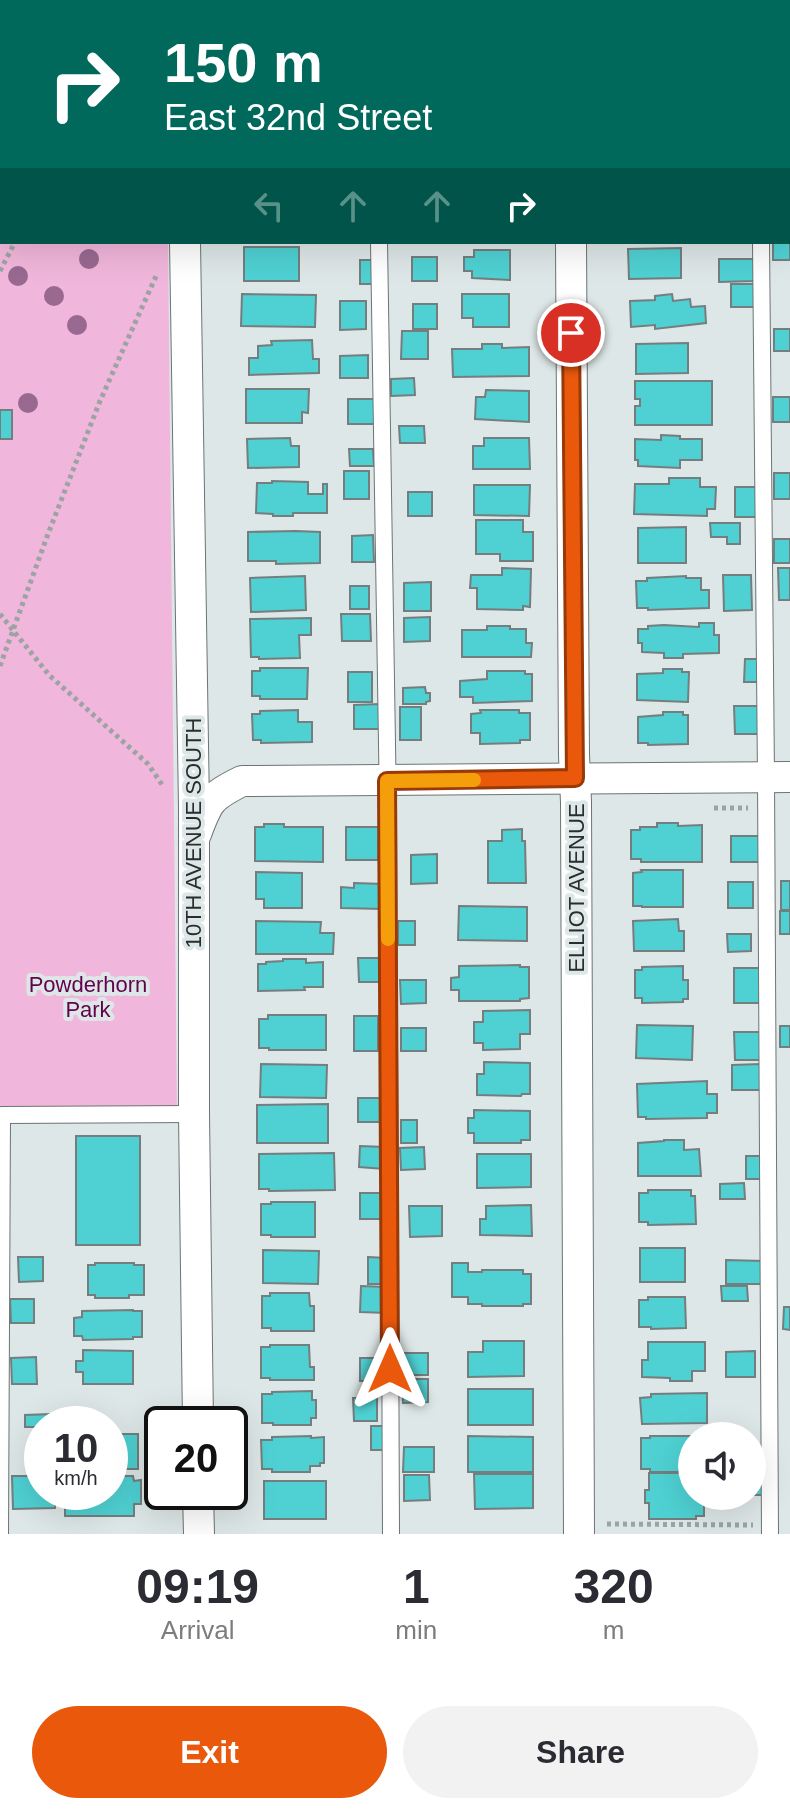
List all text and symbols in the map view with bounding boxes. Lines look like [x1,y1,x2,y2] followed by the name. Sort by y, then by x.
[164,31,323,94] text: 150 m
[32,32,136,136] icon: right
[164,97,432,138] text: East 32nd Street
[247,184,291,228] icon: left
[331,184,375,228] icon: ahead
[415,184,459,228] icon: ahead
[499,184,543,228] icon: right
[537,299,605,367] pin
[549,311,593,355] icon: arrive
[181,718,206,948] street label: 10TH AVENUE SOUTH
[564,803,589,973] street label: ELLIOT AVENUE
[29,972,147,1022] park label: Powderhorn Park
[348,1327,432,1411] position arrow
[144,1406,248,1510] speed limit sign: 20
[678,1422,766,1510] map controls
[678,1422,766,1510] button: sound
[54,1426,98,1470] text: 10
[54,1467,98,1489] text: km/h
[136,1560,259,1613] text: 09:19
[403,1560,430,1613] text: 1
[574,1560,654,1613] text: 320
[161,1615,235,1645] text: Arrival
[395,1615,437,1645] text: min
[603,1615,624,1645] text: m
[32,1706,387,1798] button: Exit
[403,1706,758,1798] button: Share

